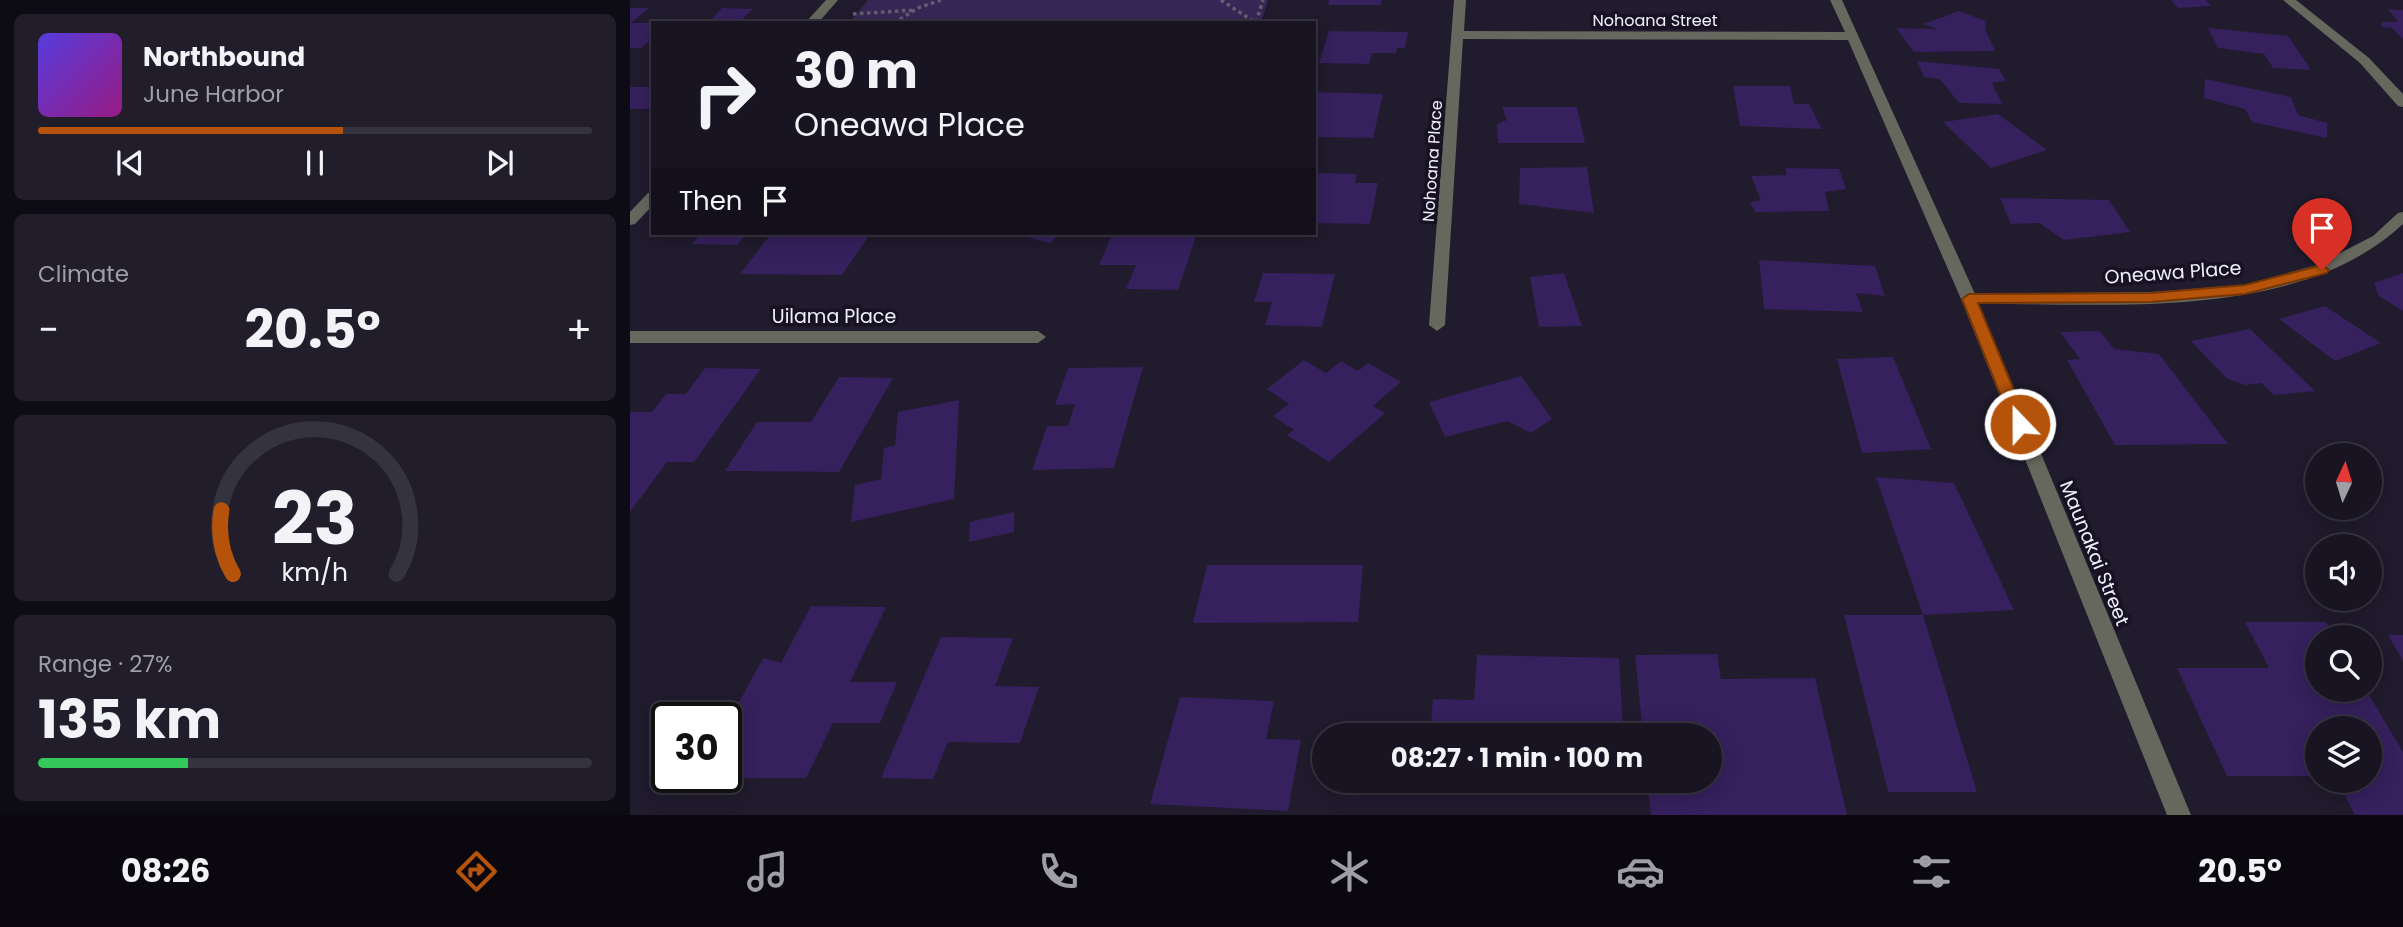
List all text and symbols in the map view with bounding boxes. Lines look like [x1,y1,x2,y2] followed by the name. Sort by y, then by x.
[1593,9,1718,32] street label: Nohoana Street
[794,37,918,105] text: 30 m
[143,39,305,75] text: Northbound
[679,49,770,140] icon: right
[143,78,284,110] text: June Harbor
[1417,99,1448,223] street label: Nohoana Place
[794,102,1025,147] text: Oneawa Place
[111,144,149,182] icon: previous
[296,144,334,182] icon: pause
[481,144,519,182] icon: next
[756,182,794,220] icon: arrive
[679,183,742,219] text: Then
[2292,198,2352,270] pin
[2303,209,2341,247] icon: arrive
[2104,254,2242,291] street label: Oneawa Place
[38,258,129,290] text: Climate
[244,293,381,366] text: 20.5°
[38,303,59,356] text: −
[566,303,592,356] text: +
[772,303,896,330] street label: Uilama Place
[1983,387,2057,461] position arrow
[2305,443,2382,520] north arrow
[2305,443,2382,793] map controls
[272,468,358,569] text: 23
[2053,477,2136,630] street label: Maunakai Street
[2305,534,2382,611] button: sound
[282,554,348,589] text: km/h
[2305,625,2382,702] button: search
[38,648,172,680] text: Range · 27%
[38,683,221,756] text: 135 km
[651,702,742,793] speed limit sign: 30
[2305,716,2382,793] button: layers
[1391,740,1643,776] text: 08:27 · 1 min · 100 m
[452,847,501,896] icon: directions
[743,847,792,896] icon: music
[1034,847,1083,896] icon: phone
[1325,847,1374,896] icon: climate
[1616,847,1665,896] icon: car
[1907,847,1956,896] icon: filters
[121,848,210,893] text: 08:26
[2198,848,2282,893] text: 20.5°

